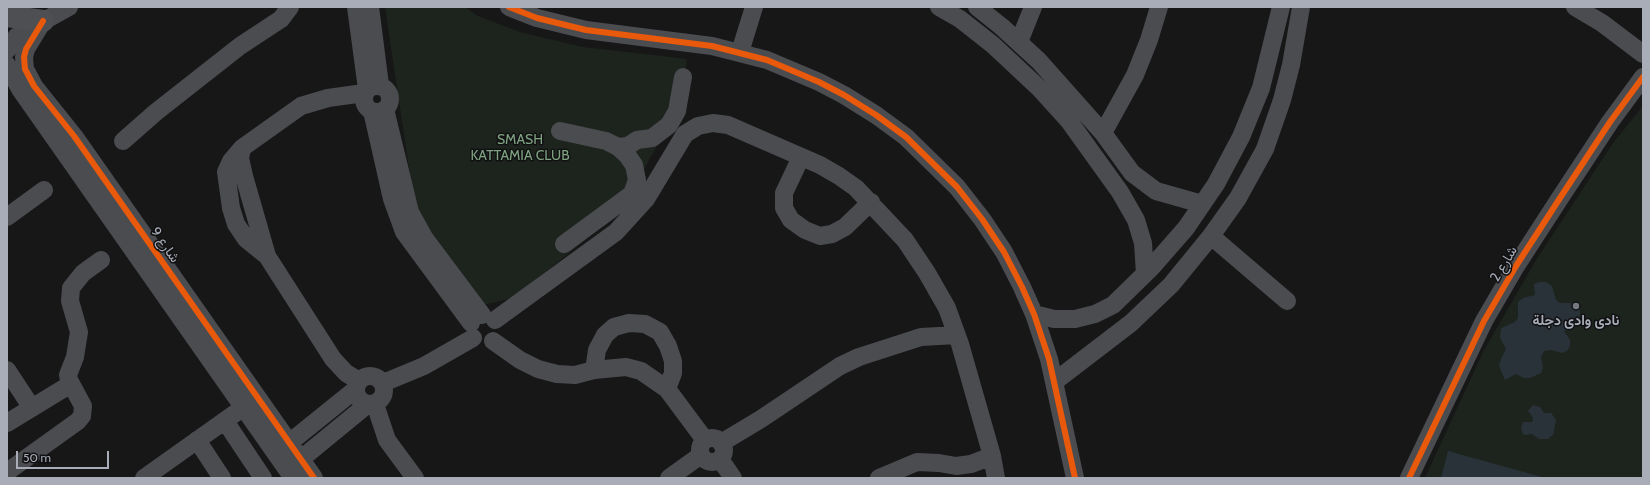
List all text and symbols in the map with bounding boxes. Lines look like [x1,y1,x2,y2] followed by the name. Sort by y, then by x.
[470,132,570,164] park label: SMASH KATTAMIA CLUB
[147,224,183,266] street label: شارع 9
[1487,243,1521,285] street label: شارع 2
[1571,301,1581,311] marker: نادى وادى دجلة
[1533,313,1619,329] place label: نادى وادى دجلة
[18,443,111,469] scale bar
[23,450,51,465] text: 50 m

